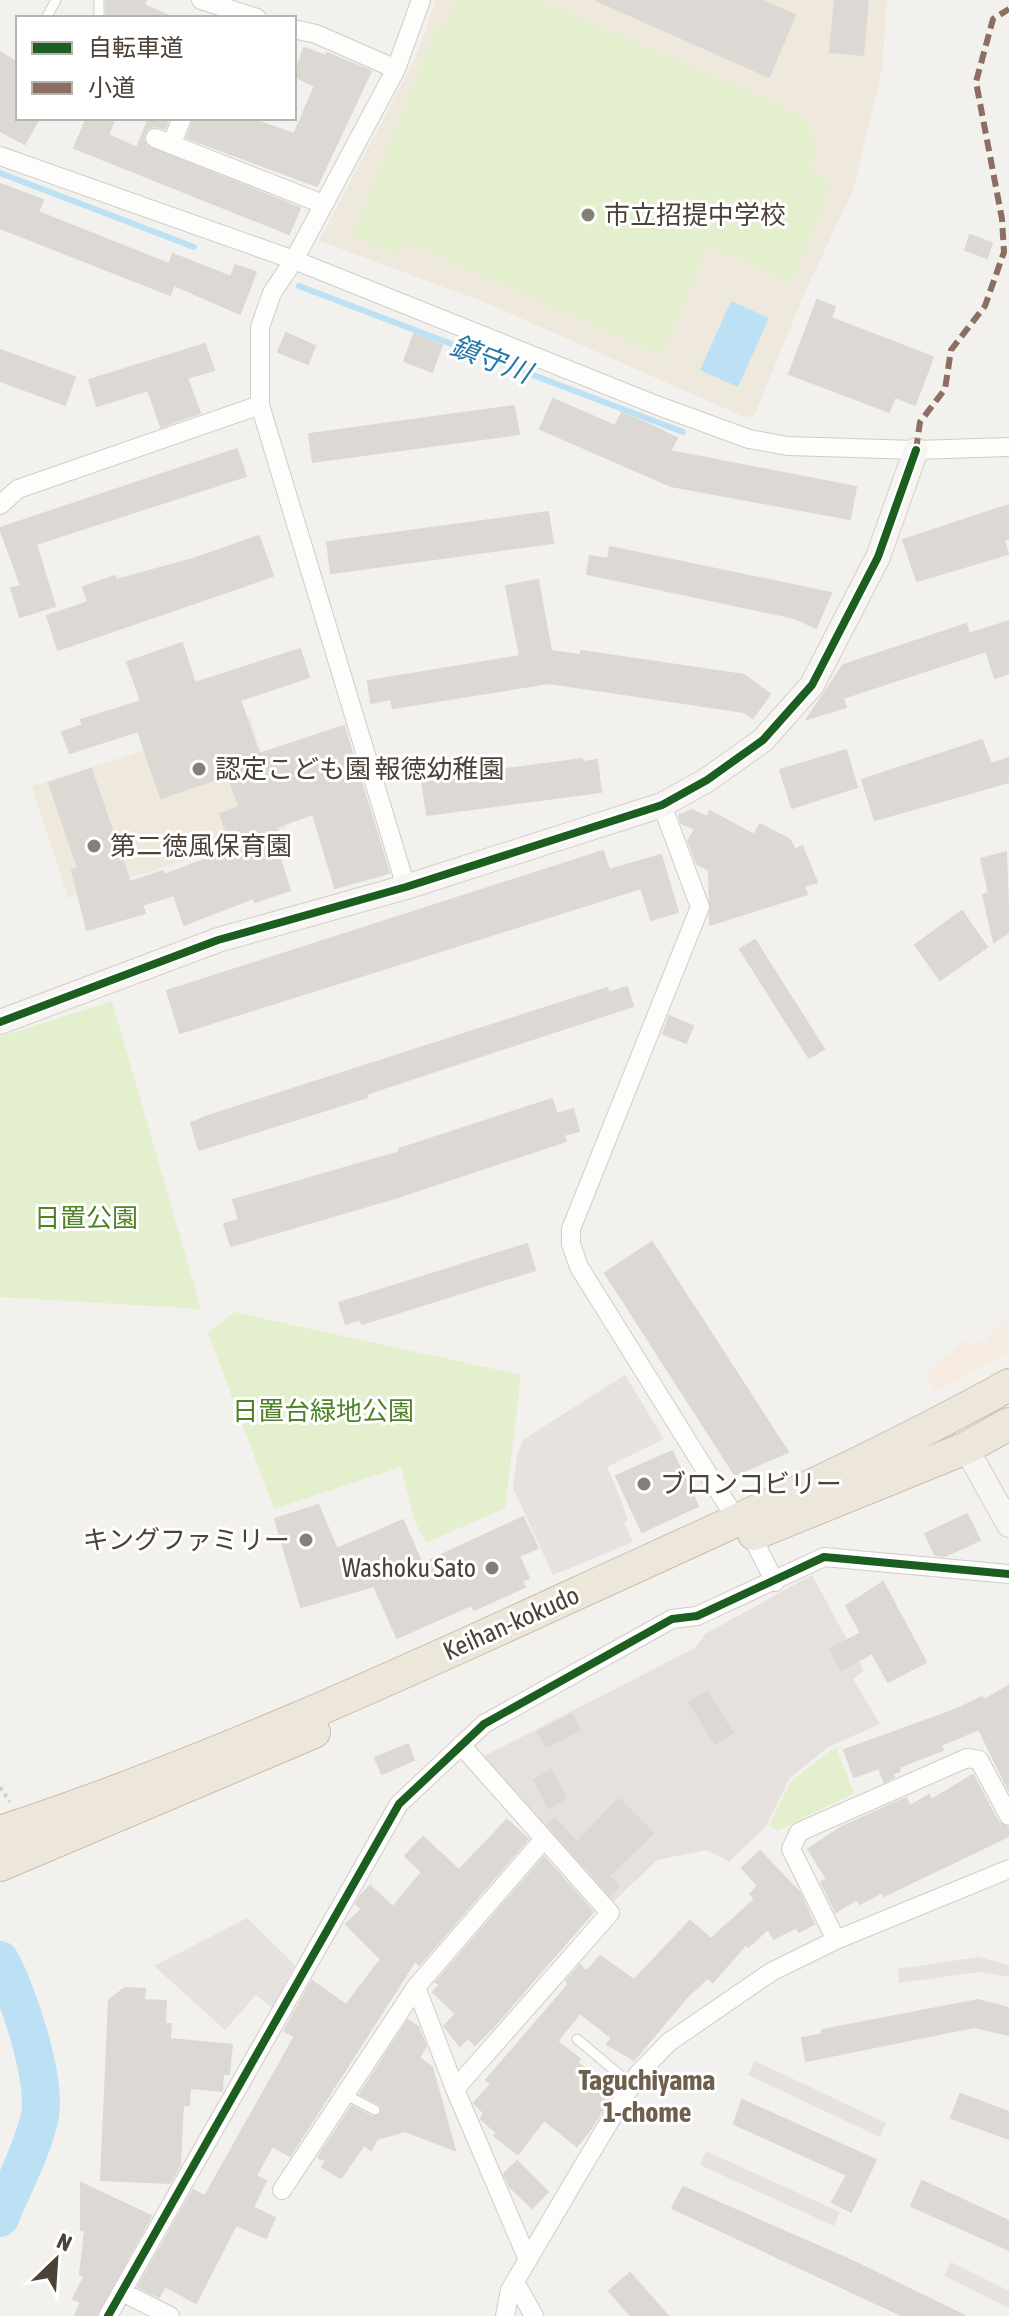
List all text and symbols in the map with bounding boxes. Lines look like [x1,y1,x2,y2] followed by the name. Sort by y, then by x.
[16,16,296,120] legend
[88,34,184,61] text: 自転車道
[88,74,136,101] text: 小道
[604,200,786,230] place label: 市立招提中学校
[579,206,597,224] marker: 市立招提中学校
[446,329,539,390] water label: 鎮守川
[215,754,505,784] place label: 認定こども園 報徳幼稚園
[190,760,208,778] marker: 認定こども園 報徳幼稚園
[110,831,292,861] place label: 第二徳風保育園
[85,837,103,855] marker: 第二徳風保育園
[34,1203,138,1233] park label: 日置公園
[232,1396,414,1426] park label: 日置台緑地公園
[660,1469,842,1499] place label: ブロンコビリー
[635,1475,653,1493] marker: ブロンコビリー
[83,1525,290,1555] place label: キングファミリー
[297,1531,315,1549] marker: キングファミリー
[342,1553,476,1583] place label: Washoku Sato
[483,1559,501,1577] marker: Washoku Sato
[438,1580,584,1666] street label: Keihan-kokudo
[579,2064,715,2128] district label: Taguchiyama 1-chome
[16,2220,96,2300] north arrow
[53,2227,76,2256] text: N

